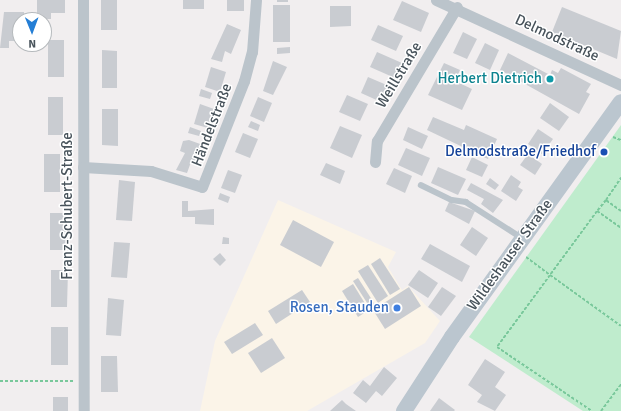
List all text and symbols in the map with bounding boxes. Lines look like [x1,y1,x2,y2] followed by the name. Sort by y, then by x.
[512,11,602,65] street label: Delmodstraße
[12,12,52,52] north arrow
[28,37,36,50] text: N
[372,39,426,111] street label: Weillstraße
[437,70,542,88] place label: Herbert Dietrich
[545,74,555,84] marker: Herbert Dietrich
[188,81,236,169] street label: Händelstraße
[59,132,77,280] street label: Franz-Schubert-Straße
[445,143,596,161] place label: Delmodstraße/Friedhof
[599,147,609,157] marker: Delmodstraße/Friedhof
[463,196,557,314] street label: Wildeshauser Straße
[290,299,389,317] place label: Rosen, Stauden
[392,303,402,313] marker: Rosen, Stauden

